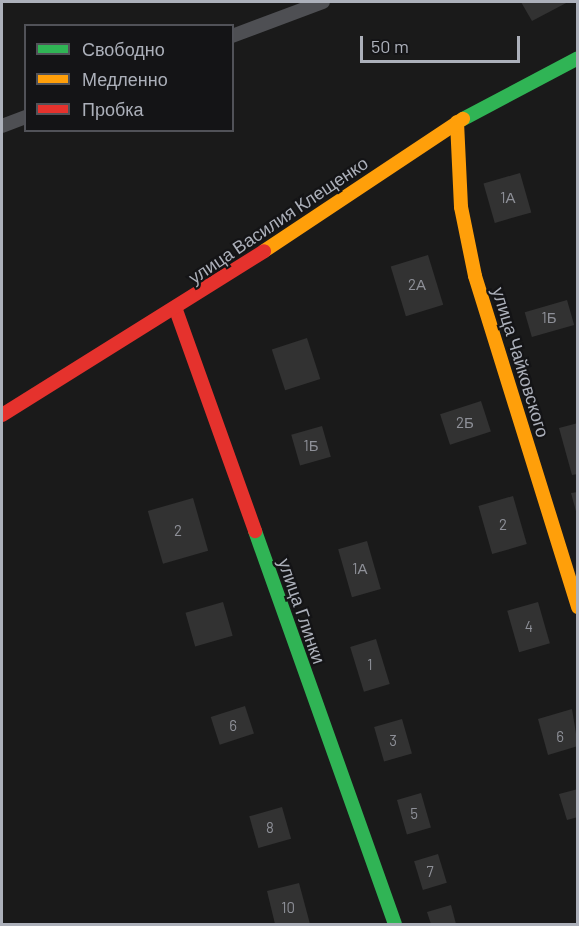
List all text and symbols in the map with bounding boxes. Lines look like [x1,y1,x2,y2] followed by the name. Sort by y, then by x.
[24,24,234,132] legend
[363,24,524,62] scale bar
[371,35,409,57] text: 50 m
[82,38,165,60] text: Свободно
[82,68,168,90] text: Медленно
[82,98,144,120] text: Пробка
[184,152,372,288] street label: улица Василия Клещенко
[500,189,516,207] house number: 1А
[408,276,426,294] house number: 2А
[488,284,554,440] street label: улица Чайковского
[541,309,557,327] house number: 1Б
[456,414,474,432] house number: 2Б
[303,437,319,455] house number: 1Б
[499,516,507,534] house number: 2
[174,522,182,540] house number: 2
[274,555,330,667] street label: улица Глинки
[352,560,368,578] house number: 1А
[525,618,533,636] house number: 4
[367,656,373,674] house number: 1
[229,717,237,735] house number: 6
[556,728,564,746] house number: 6
[389,732,397,750] house number: 3
[410,805,418,823] house number: 5
[266,819,274,837] house number: 8
[426,863,434,881] house number: 7
[281,899,295,917] house number: 10

